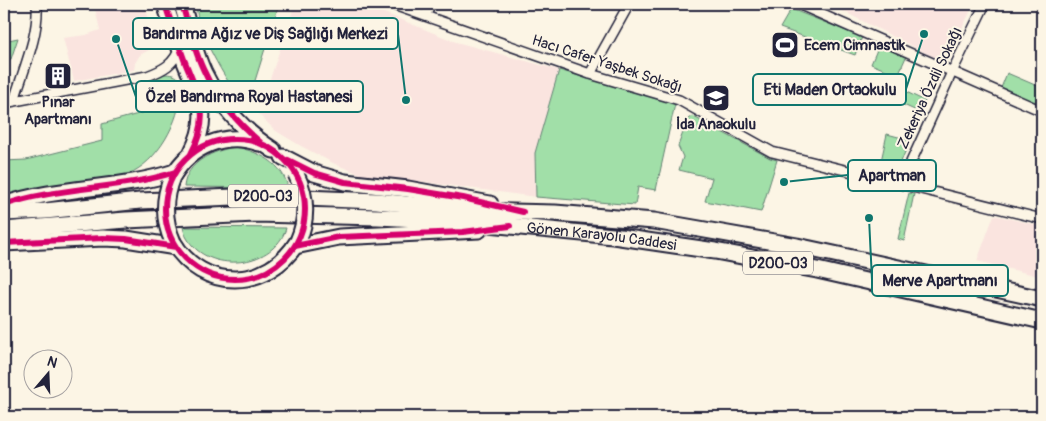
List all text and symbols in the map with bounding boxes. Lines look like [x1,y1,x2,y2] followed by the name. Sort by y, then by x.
[133,18,398,49] callout: Bandırma Ağız ve Diş Sağlığı Merkezi
[142,24,388,44] text: Bandırma Ağız ve Diş Sağlığı Merkezi
[893,24,967,152] street label: Zekeriya Özdil Sokağı
[770,30,800,60] sports icon: Ecem Cimnastik
[530,31,684,97] street label: Hacı Cafer Yaşbek Sokağı
[804,36,906,55] place label: Ecem Cimnastik
[43,61,73,91] building icon: Pınar Apartmanı
[753,74,906,105] callout: Eti Maden Ortaokulu
[763,80,897,100] text: Eti Maden Ortaokulu
[136,81,363,112] callout: Özel Bandırma Royal Hastanesi
[701,83,731,113] school or university icon: İda Anaokulu
[146,87,353,107] text: Özel Bandırma Royal Hastanesi
[24,93,92,129] place label: Pınar Apartmanı
[676,115,756,134] place label: İda Anaokulu
[848,160,936,191] callout: Apartman
[858,166,926,186] text: Apartman
[228,185,298,208] road number: D200-03
[526,218,678,255] street label: Gönen Karayolu Caddesi
[743,252,813,274] road number: D200-03
[872,265,1008,296] callout: Merve Apartmanı
[882,271,998,291] text: Merve Apartmanı
[22,348,72,398] north arrow
[45,353,59,372] text: N

